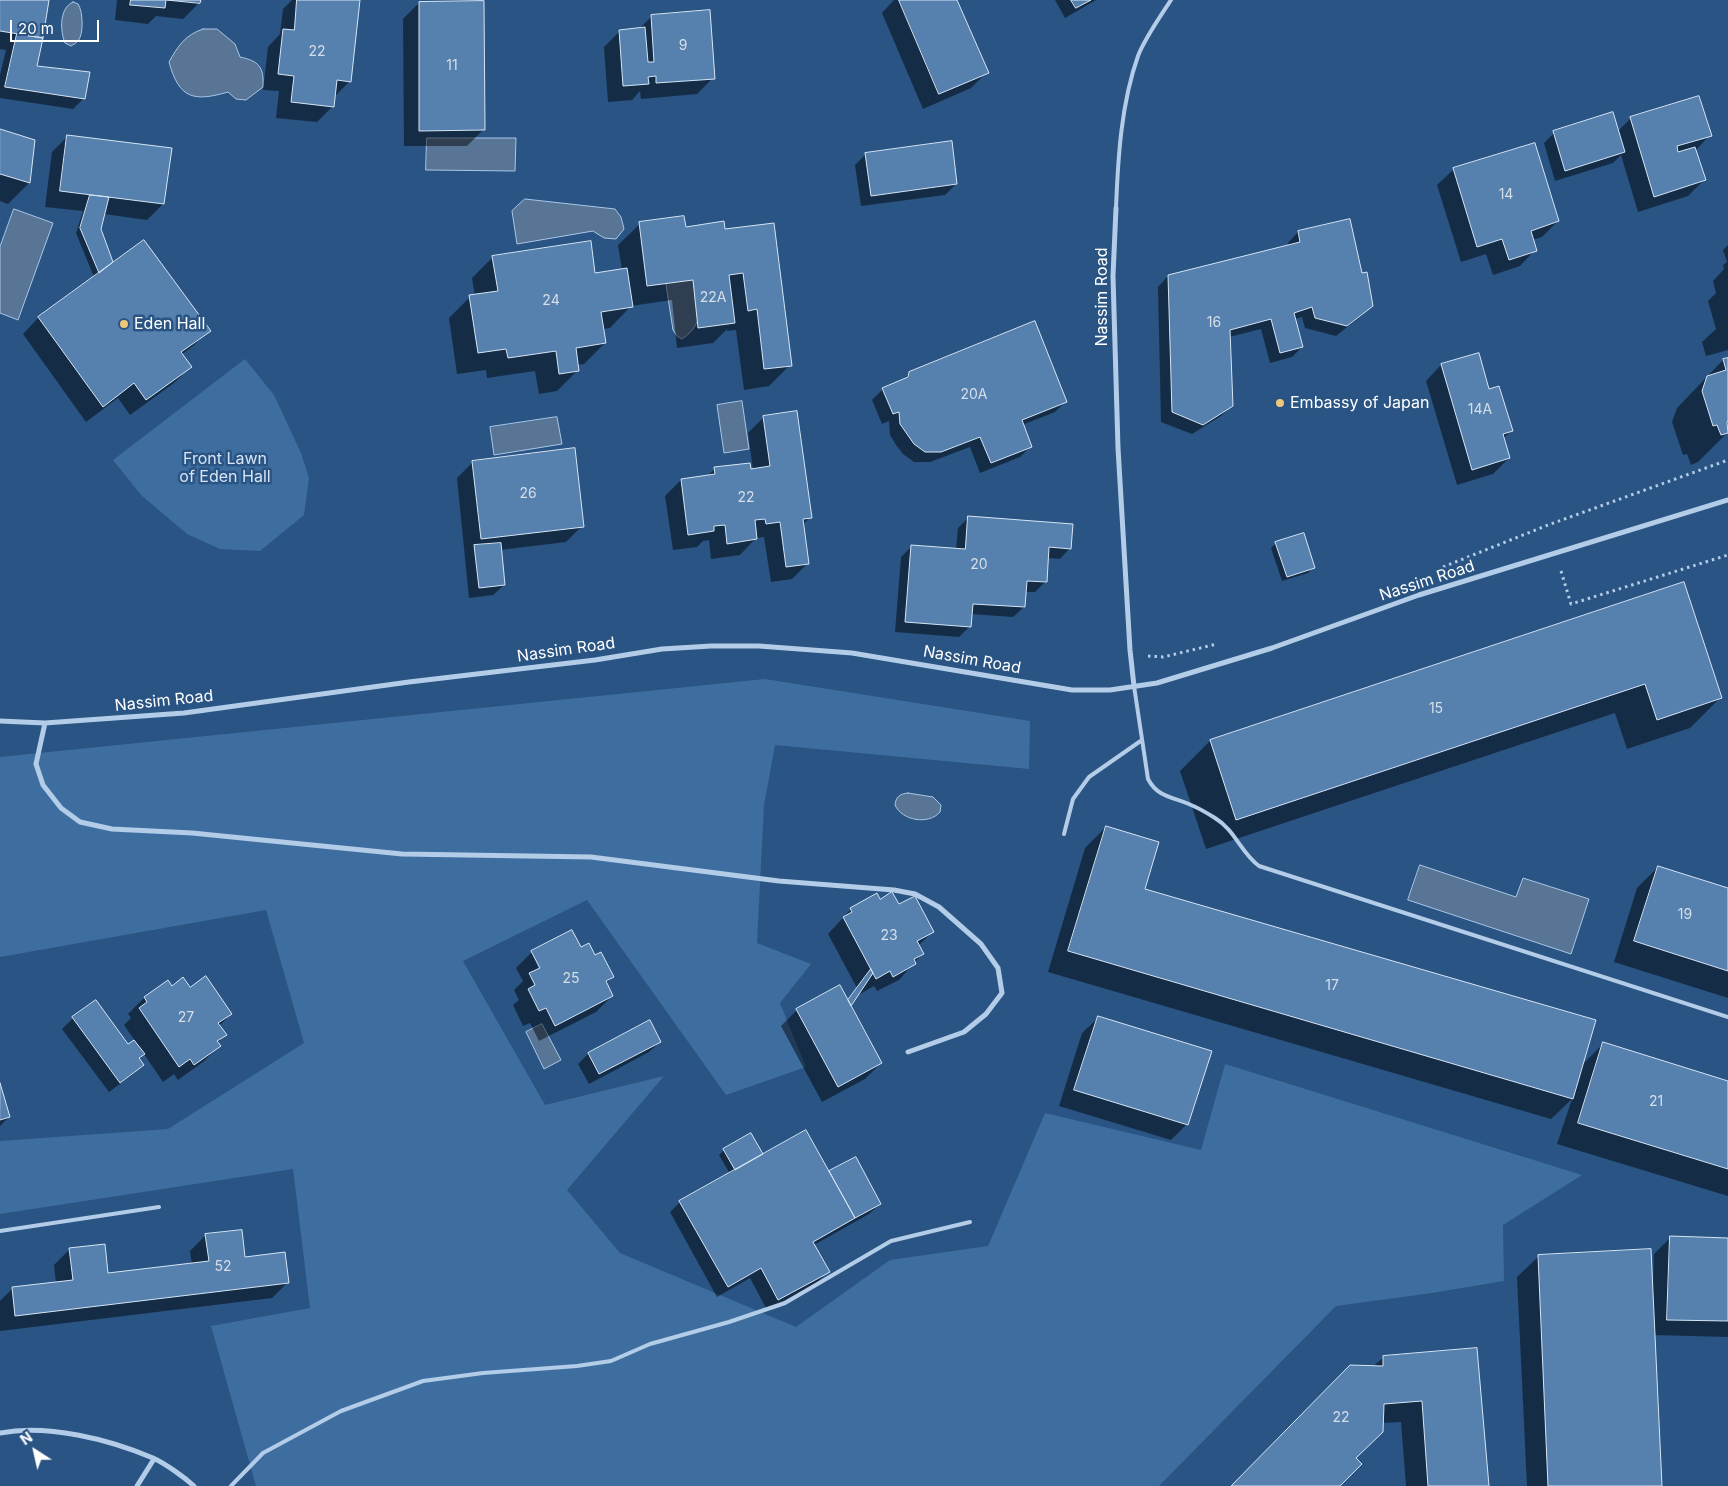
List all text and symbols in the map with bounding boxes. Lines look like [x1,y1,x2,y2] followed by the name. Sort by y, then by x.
[12,10,101,42] scale bar
[18,19,54,38] text: 20 m
[679,38,687,54] house number: 9
[308,44,326,60] house number: 22
[446,58,458,74] house number: 11
[1499,187,1513,203] house number: 14
[1092,248,1112,346] street label: Nassim Road
[700,290,726,306] house number: 22A
[542,293,560,309] house number: 24
[134,314,205,334] place label: Eden Hall
[1207,315,1221,331] house number: 16
[118,318,130,330] marker: Eden Hall
[960,387,988,403] house number: 20A
[1290,393,1429,413] place label: Embassy of Japan
[1274,397,1286,409] marker: Embassy of Japan
[1468,402,1492,418] house number: 14A
[179,449,271,487] park label: Front Lawn of Eden Hall
[519,486,537,502] house number: 26
[737,490,755,506] house number: 22
[970,557,988,573] house number: 20
[1377,557,1477,605] street label: Nassim Road
[516,634,616,666] street label: Nassim Road
[922,642,1022,678] street label: Nassim Road
[114,686,214,716] street label: Nassim Road
[1429,701,1443,717] house number: 15
[1678,907,1692,923] house number: 19
[880,928,898,944] house number: 23
[562,971,580,987] house number: 25
[1325,978,1339,994] house number: 17
[178,1010,194,1026] house number: 27
[1649,1094,1663,1110] house number: 21
[214,1259,232,1275] house number: 52
[1332,1410,1350,1426] house number: 22
[10,1426,60,1476] north arrow
[17,1428,35,1448] text: N

